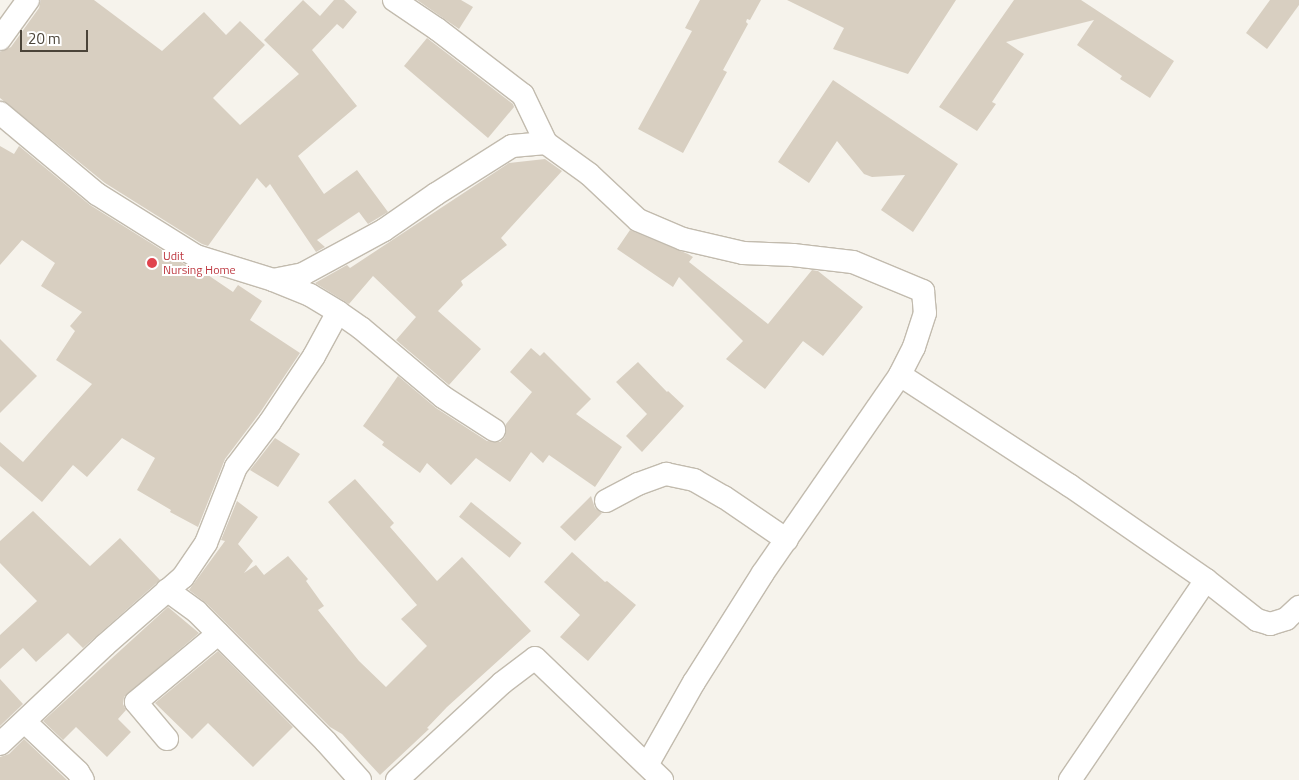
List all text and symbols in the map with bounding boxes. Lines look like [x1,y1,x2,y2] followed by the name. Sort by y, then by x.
[22,20,90,52] scale bar
[28,27,61,50] text: 20 m
[163,249,236,277] place label: Udit Nursing Home
[145,256,159,270] marker: Udit Nursing Home

